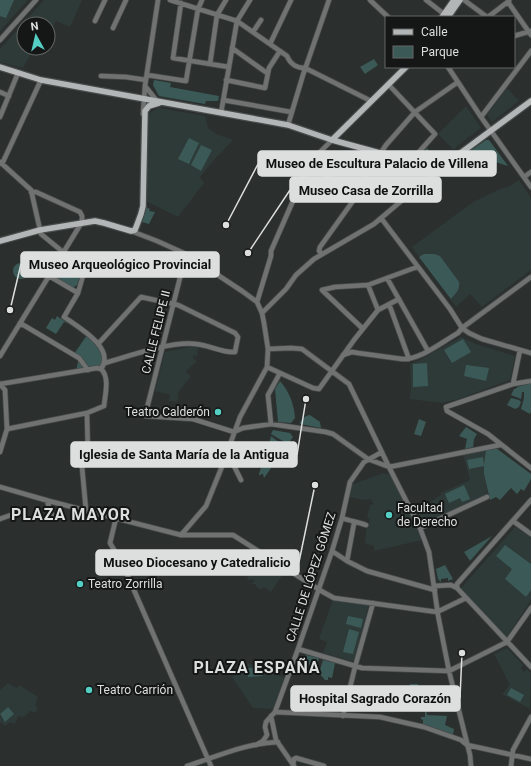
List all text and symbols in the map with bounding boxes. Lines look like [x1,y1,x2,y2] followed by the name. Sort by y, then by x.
[16,16,56,56] north arrow
[385,16,515,68] legend
[30,20,40,34] text: N
[421,25,448,39] text: Calle
[421,45,459,59] text: Parque
[258,151,496,176] callout: Museo de Escultura Palacio de Villena
[266,156,488,171] text: Museo de Escultura Palacio de Villena
[290,177,441,202] callout: Museo Casa de Zorrilla
[299,183,433,198] text: Museo Casa de Zorrilla
[21,252,219,277] callout: Museo Arqueológico Provincial
[29,257,211,272] text: Museo Arqueológico Provincial
[139,289,173,375] street label: CALLE FELIPE II
[125,405,210,419] place label: Teatro Calderón
[213,407,223,417] marker: Teatro Calderón
[71,442,297,467] callout: Iglesia de Santa María de la Antigua
[79,447,289,462] text: Iglesia de Santa María de la Antigua
[397,501,458,529] place label: Facultad de Derecho
[11,505,131,524] district label: PLAZA MAYOR
[282,510,339,644] street label: CALLE DE LÓPEZ GÓMEZ
[384,510,394,520] marker: Facultad de Derecho
[96,550,299,575] callout: Museo Diocesano y Catedralicio
[103,555,291,570] text: Museo Diocesano y Catedralicio
[88,577,163,591] place label: Teatro Zorrilla
[75,579,85,589] marker: Teatro Zorrilla
[193,657,321,677] district label: PLAZA ESPAÑA
[97,683,173,697] place label: Teatro Carrión
[84,685,94,695] marker: Teatro Carrión
[291,686,460,711] callout: Hospital Sagrado Corazón
[299,691,451,706] text: Hospital Sagrado Corazón

